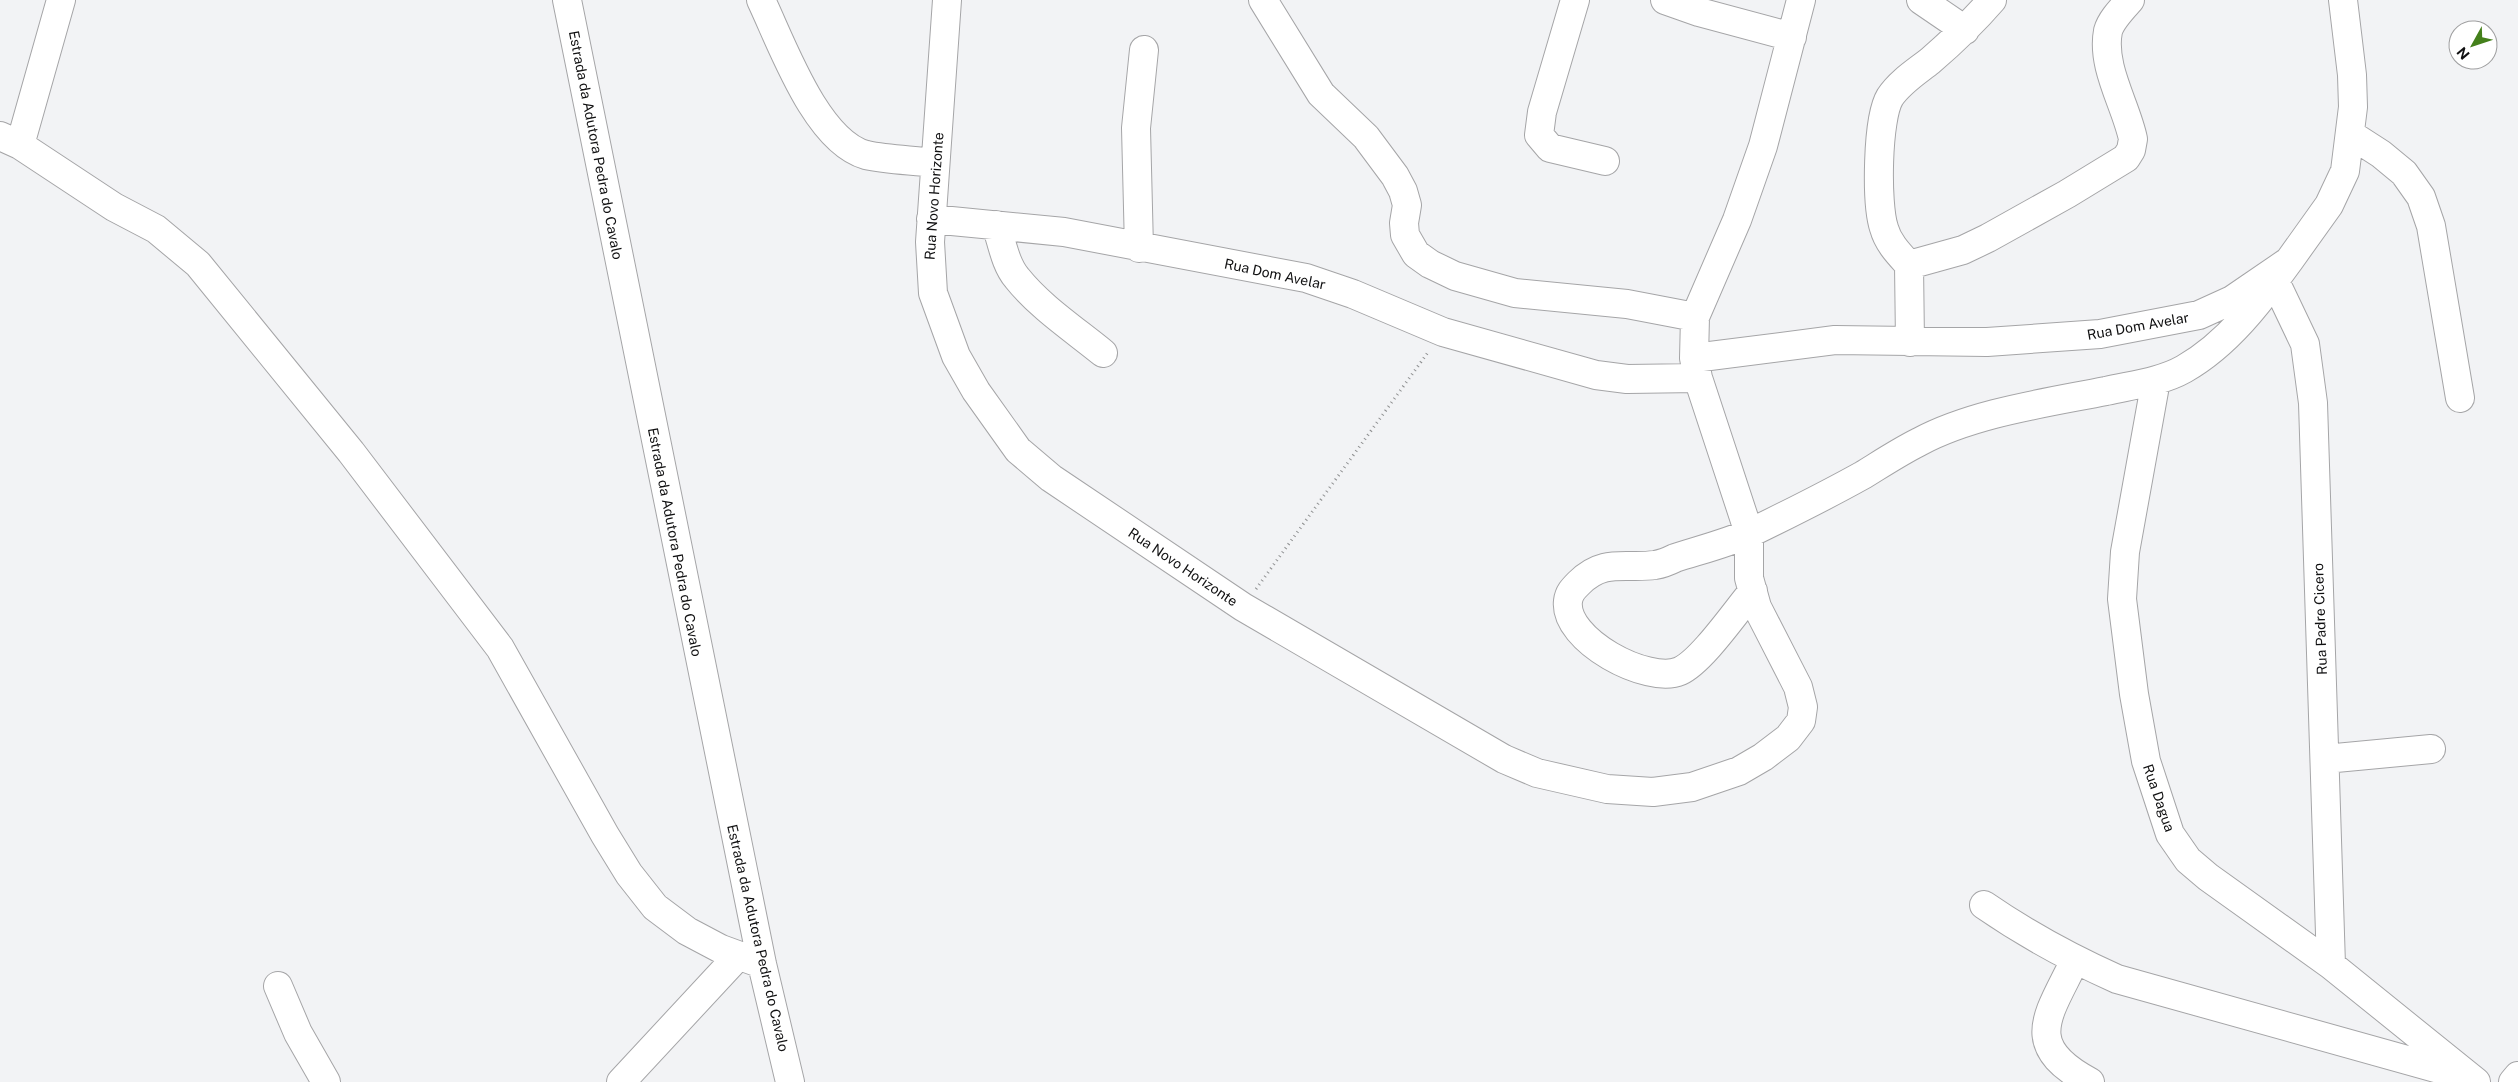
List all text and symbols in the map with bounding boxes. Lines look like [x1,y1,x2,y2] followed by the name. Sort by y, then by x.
[2448,20,2498,70] north arrow
[566,29,626,261] street label: Estrada da Adutora Pedra do Cavalo
[2453,44,2473,63] text: N
[922,132,946,260] street label: Rua Novo Horizonte
[1223,255,1327,293] street label: Rua Dom Avelar
[2086,309,2190,343] street label: Rua Dom Avelar
[645,426,705,658] street label: Estrada da Adutora Pedra do Cavalo
[1125,525,1241,609] street label: Rua Novo Horizonte
[2310,563,2330,675] street label: Rua Padre Cicero
[2140,762,2178,834] street label: Rua Dagua
[724,823,792,1053] street label: Estrada da Adutora Pedra do Cavalo

